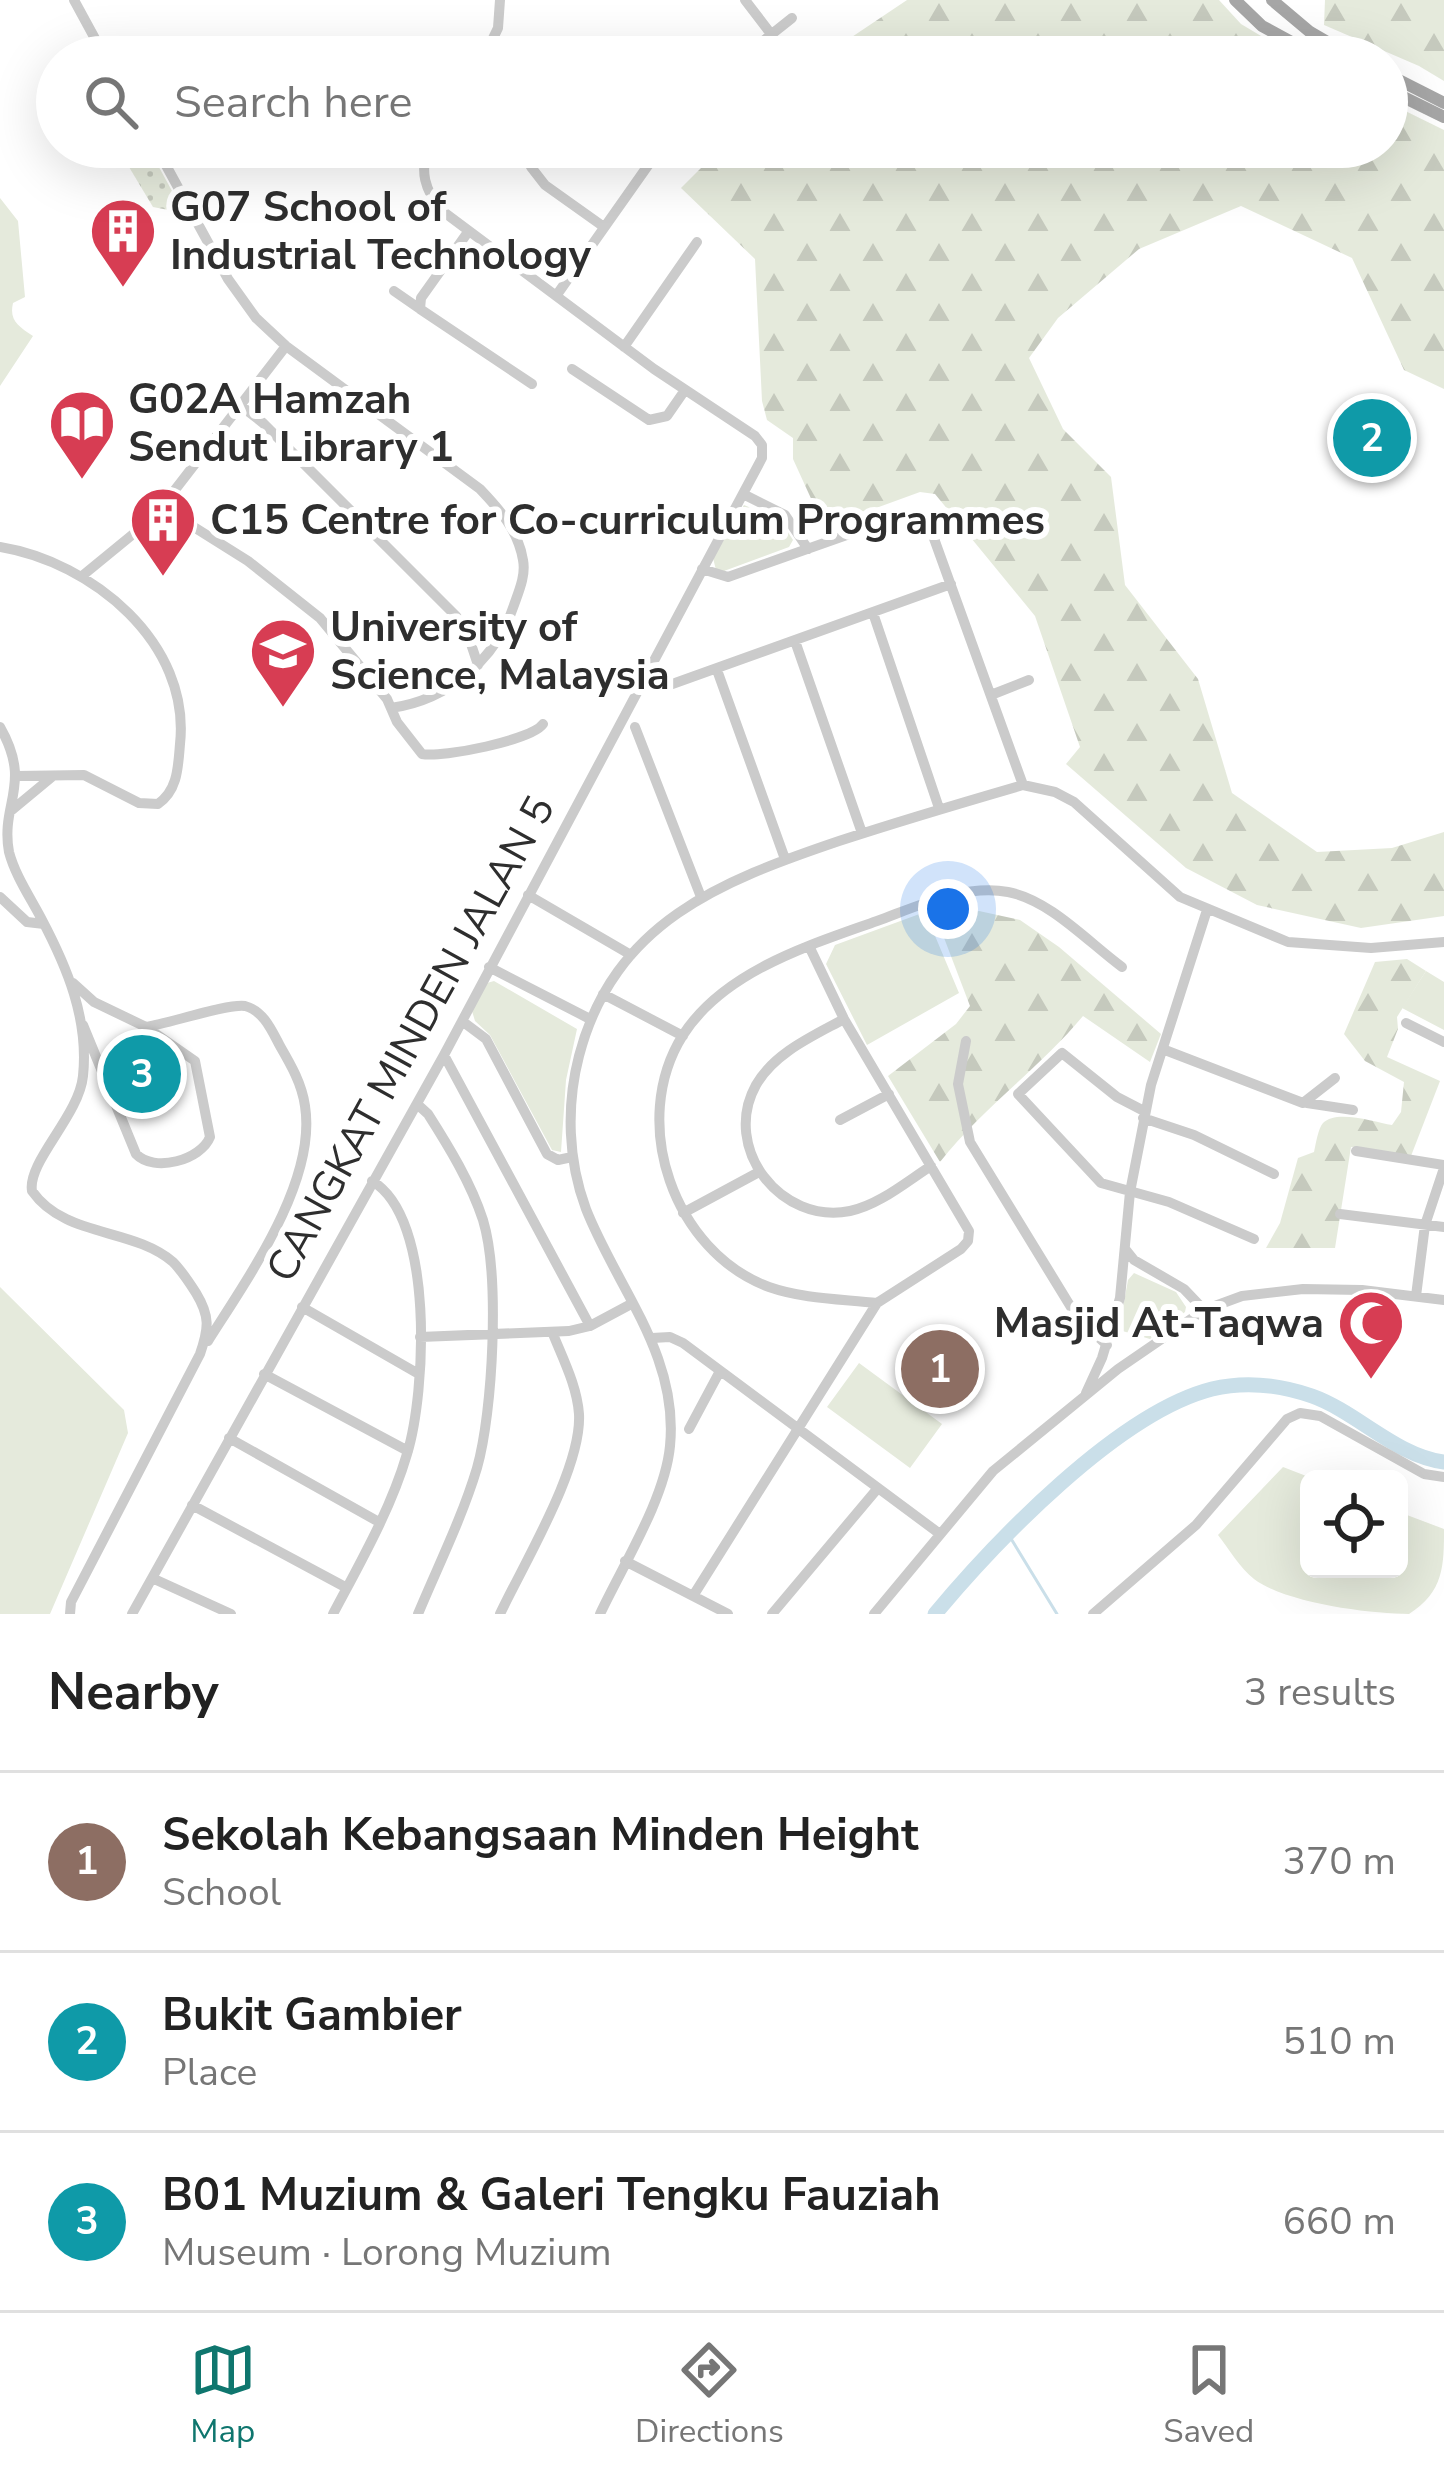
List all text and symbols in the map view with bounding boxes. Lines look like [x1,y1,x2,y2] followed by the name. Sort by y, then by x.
[36,36,1408,168] search box
[78,69,144,135] icon: search
[174,72,413,133] text: Search here
[170,179,592,284] place label: G07 School of Industrial Technology
[88,196,158,290] building icon: G07 School of Industrial Technology
[128,371,454,476] place label: G02A Hamzah Sendut Library 1
[47,388,117,482] library icon: G02A Hamzah Sendut Library 1
[1333,393,1411,483] pin: 2
[128,485,198,579] building icon: C15 Centre for Co-curriculum Programmes
[210,492,1045,549] place label: C15 Centre for Co-curriculum Programmes
[330,599,670,704] place label: University of Science, Malaysia
[248,616,318,710] school or university icon: University of Science, Malaysia
[253,786,569,1292] street label: CANGKAT MINDEN JALAN 5
[918,879,978,939] your location
[103,1029,181,1119] pin: 3
[1336,1288,1406,1382] mosque icon: Masjid At-Taqwa
[994,1295,1324,1352] place label: Masjid At-Taqwa
[901,1324,979,1414] pin: 1
[1300,1470,1408,1578] map controls
[1300,1470,1408,1578] button: locate
[48,1657,219,1727] text: Nearby
[1244,1666,1396,1719] text: 3 results
[162,1805,918,1866] text: Sekolah Kebangsaan Minden Height
[75,1835,99,1888] text: 1
[1282,1835,1396,1888] text: 370 m
[162,1866,281,1919] text: School
[162,1985,462,2046] text: Bukit Gambier
[75,2015,99,2068] text: 2
[1282,2015,1396,2068] text: 510 m
[162,2046,257,2099] text: Place
[162,2165,941,2226] text: B01 Muzium & Galeri Tengku Fauziah
[75,2195,99,2248] text: 3
[1282,2195,1396,2248] text: 660 m
[162,2226,612,2279] text: Museum · Lorong Muzium
[190,2337,256,2454] tab: Map
[635,2337,784,2454] tab: Directions
[1163,2337,1254,2454] tab: Saved

